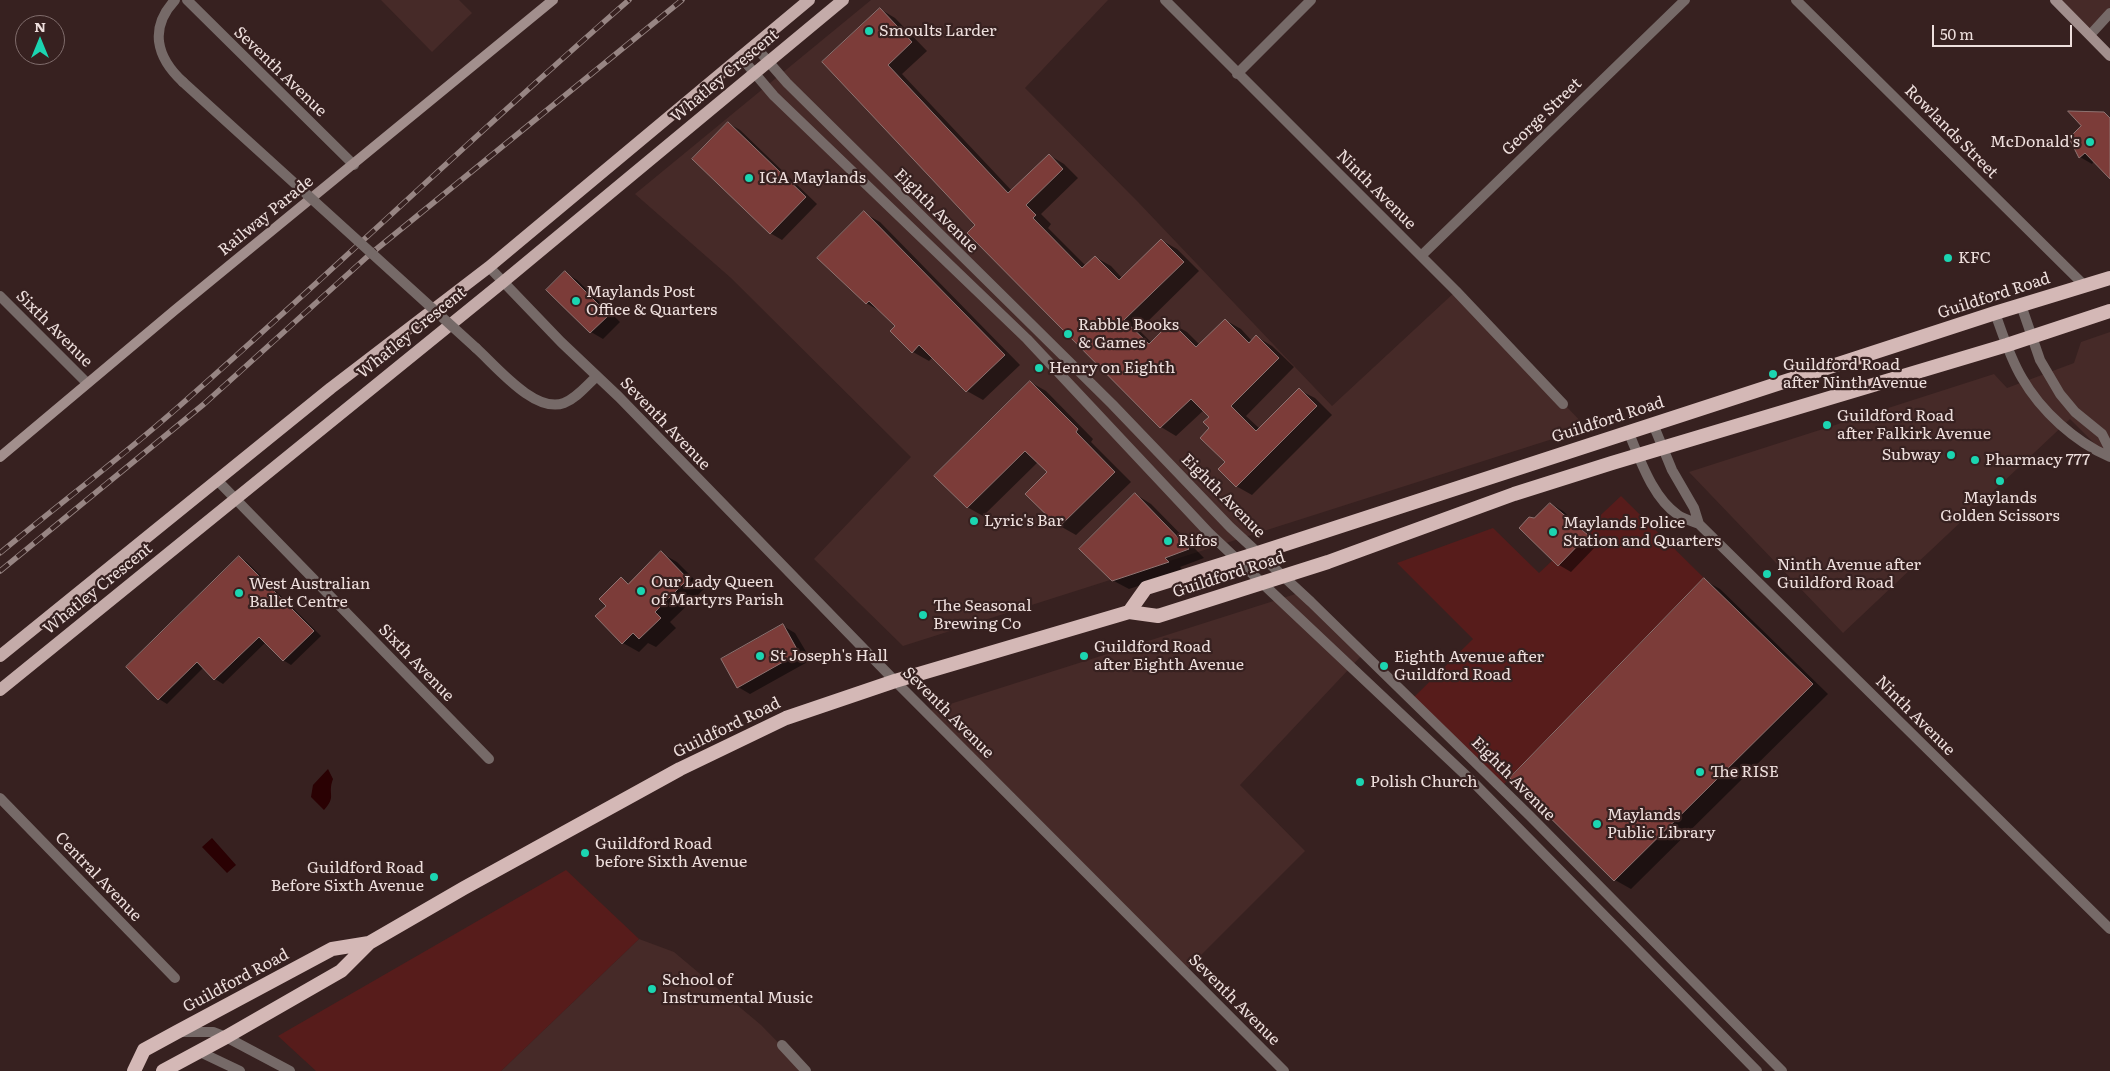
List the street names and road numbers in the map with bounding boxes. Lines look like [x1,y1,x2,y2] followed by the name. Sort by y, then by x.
[230,23,330,121] street label: Seventh Avenue
[667,25,783,127] street label: Whatley Crescent
[1498,74,1586,160] street label: George Street
[1900,81,2002,183] street label: Rowlands Street
[1332,146,1420,234] street label: Ninth Avenue
[890,165,982,257] street label: Eighth Avenue
[215,172,317,260] street label: Railway Parade
[1935,269,2053,323] street label: Guildford Road
[354,283,470,383] street label: Whatley Crescent
[12,287,96,371] street label: Sixth Avenue
[616,374,714,474] street label: Seventh Avenue
[1549,393,1667,447] street label: Guildford Road
[1177,450,1269,542] street label: Eighth Avenue
[40,539,156,639] street label: Whatley Crescent
[1170,548,1288,602] street label: Guildford Road
[374,620,458,706] street label: Sixth Avenue
[898,663,998,763] street label: Seventh Avenue
[1871,672,1959,760] street label: Ninth Avenue
[670,694,784,762] street label: Guildford Road
[1467,733,1559,825] street label: Eighth Avenue
[51,828,145,926] street label: Central Avenue
[180,945,292,1017] street label: Guildford Road
[1184,950,1284,1050] street label: Seventh Avenue

